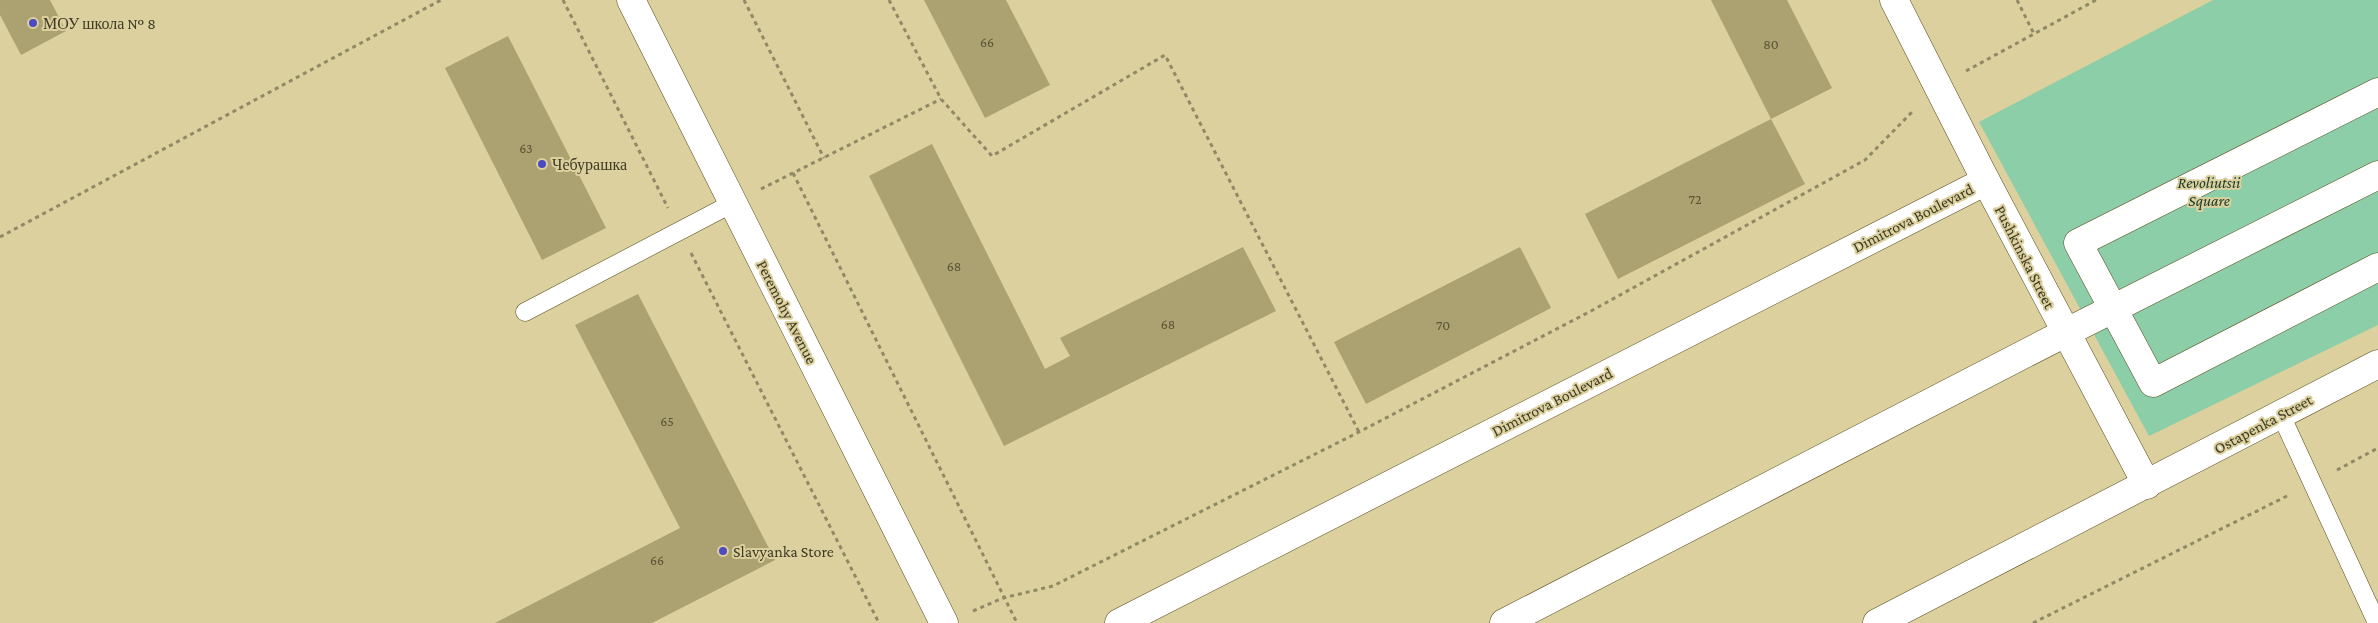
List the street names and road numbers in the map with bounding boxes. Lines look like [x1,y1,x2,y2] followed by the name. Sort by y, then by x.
[1850,180,1977,256] street label: Dimitrova Boulevard
[1992,203,2059,312] street label: Pushkinska Street
[753,257,820,367] street label: Peremohy Avenue
[1489,364,1616,440] street label: Dimitrova Boulevard
[2211,391,2316,458] street label: Ostapenka Street

